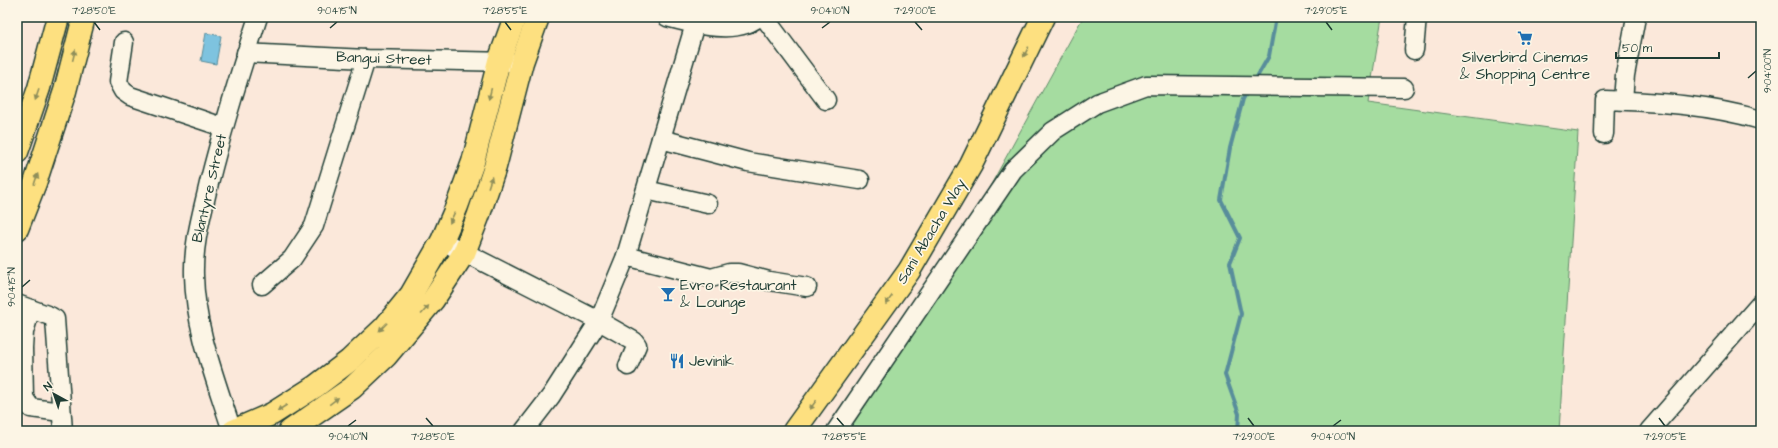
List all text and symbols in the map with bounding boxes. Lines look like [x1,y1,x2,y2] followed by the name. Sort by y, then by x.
[72,4,116,18] text: 7°28'50"E
[317,4,357,18] text: 9°04'15"N
[483,4,527,18] text: 7°28'55"E
[811,4,849,18] text: 9°04'10"N
[894,4,936,18] text: 7°29'00"E
[1304,4,1348,18] text: 7°29'05"E
[1516,29,1534,47] supermarket icon: Silverbird Cinemas & Shopping Centre
[1616,34,1719,60] scale bar
[1622,40,1653,57] text: 50 m
[336,46,432,72] street label: Bangui Street
[1023,46,1029,58] one-way arrow
[1460,47,1590,86] place label: Silverbird Cinemas & Shopping Centre
[71,49,77,61] one-way arrow
[1761,49,1775,93] text: 9°04'00"N
[487,88,493,100] one-way arrow
[33,90,39,102] one-way arrow
[187,132,233,245] street label: Blantyre Street
[33,173,39,185] one-way arrow
[892,175,972,288] street label: Sani Abacha Way
[487,176,493,188] one-way arrow
[449,212,455,224] one-way arrow
[5,267,19,307] text: 9°04'15"N
[680,275,797,314] place label: Evro Restaurant & Lounge
[659,285,677,303] bar icon: Evro Restaurant & Lounge
[885,295,893,305] one-way arrow
[421,304,430,315] one-way arrow
[379,322,388,333] one-way arrow
[689,351,734,372] place label: Jevinik
[668,352,686,370] restaurant icon: Jevinik
[34,374,74,414] north arrow
[40,379,55,395] text: N
[329,398,339,406] one-way arrow
[808,400,817,411] one-way arrow
[277,404,287,412] one-way arrow
[329,430,367,444] text: 9°04'10"N
[411,430,455,444] text: 7°28'50"E
[822,430,866,444] text: 7°28'55"E
[1233,430,1275,444] text: 7°29'00"E
[1311,430,1355,444] text: 9°04'00"N
[1643,430,1687,444] text: 7°29'05"E

